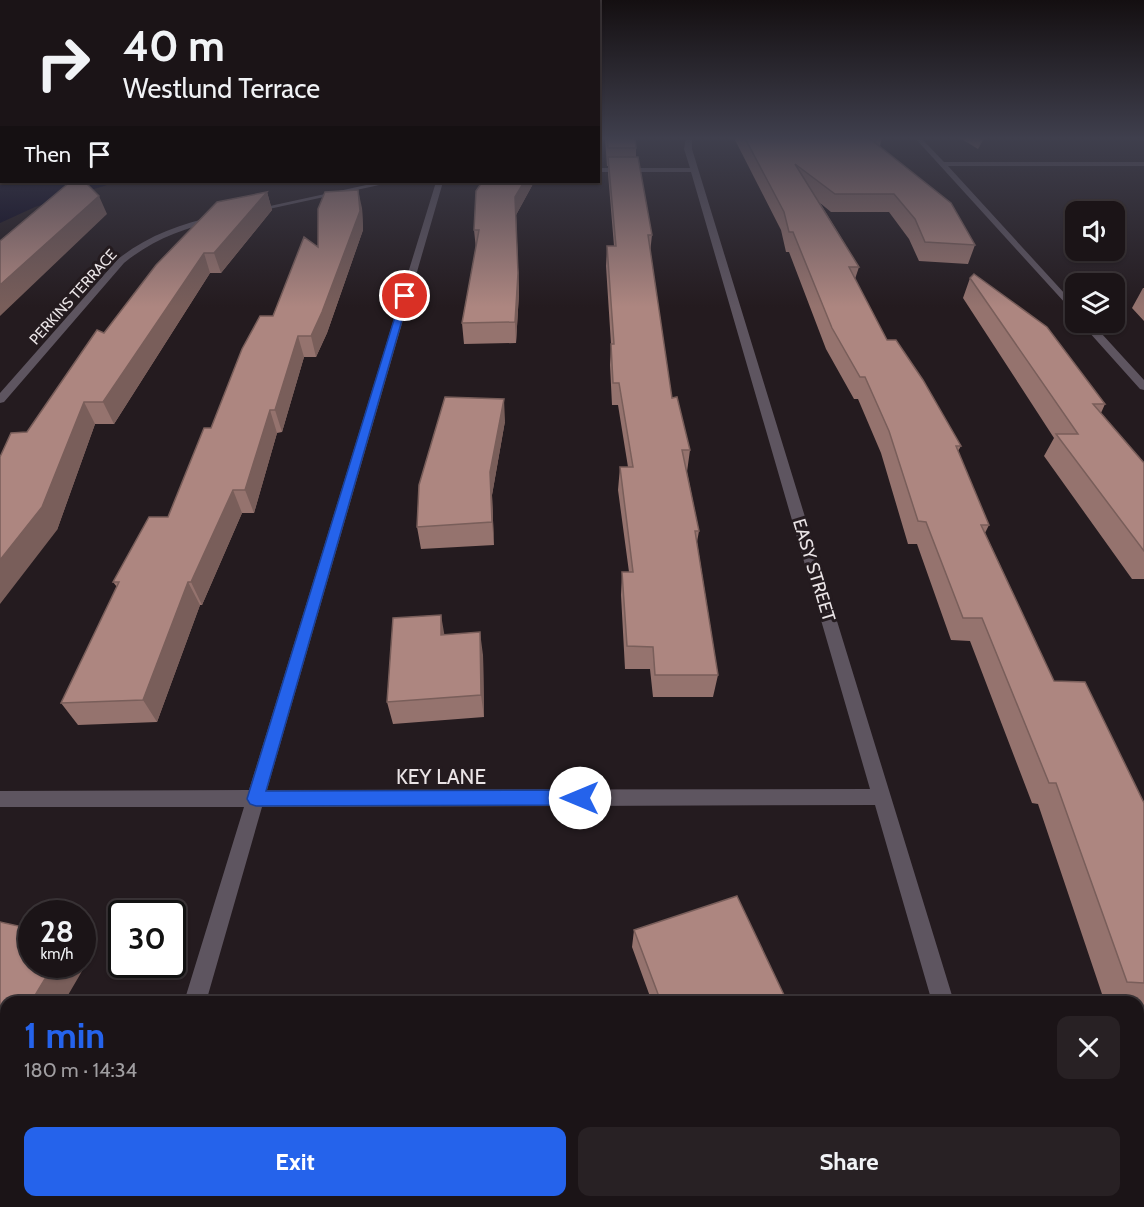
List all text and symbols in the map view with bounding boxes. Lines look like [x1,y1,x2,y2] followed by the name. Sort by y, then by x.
[123,20,225,72] text: 40 m
[24,24,102,102] icon: right
[123,72,320,105] text: Westlund Terrace
[83,138,116,171] icon: arrive
[24,141,71,168] text: Then
[1065,201,1125,333] map controls
[1065,201,1125,261] button: sound
[26,246,120,348] street label: PERKINS TERRACE
[379,270,430,321] pin
[1065,273,1125,333] button: layers
[388,279,421,312] icon: arrive
[788,516,840,624] street label: EASY STREET
[396,764,486,789] street label: KEY LANE
[548,766,612,830] position arrow
[108,900,186,978] speed limit sign: 30
[40,913,74,950] text: 28
[41,945,73,963] text: km/h
[24,1013,105,1057] text: 1 min
[1057,1016,1120,1079] button: close
[24,1058,137,1082] text: 180 m · 14:34
[24,1127,566,1196] button: Exit
[578,1127,1120,1196] button: Share

